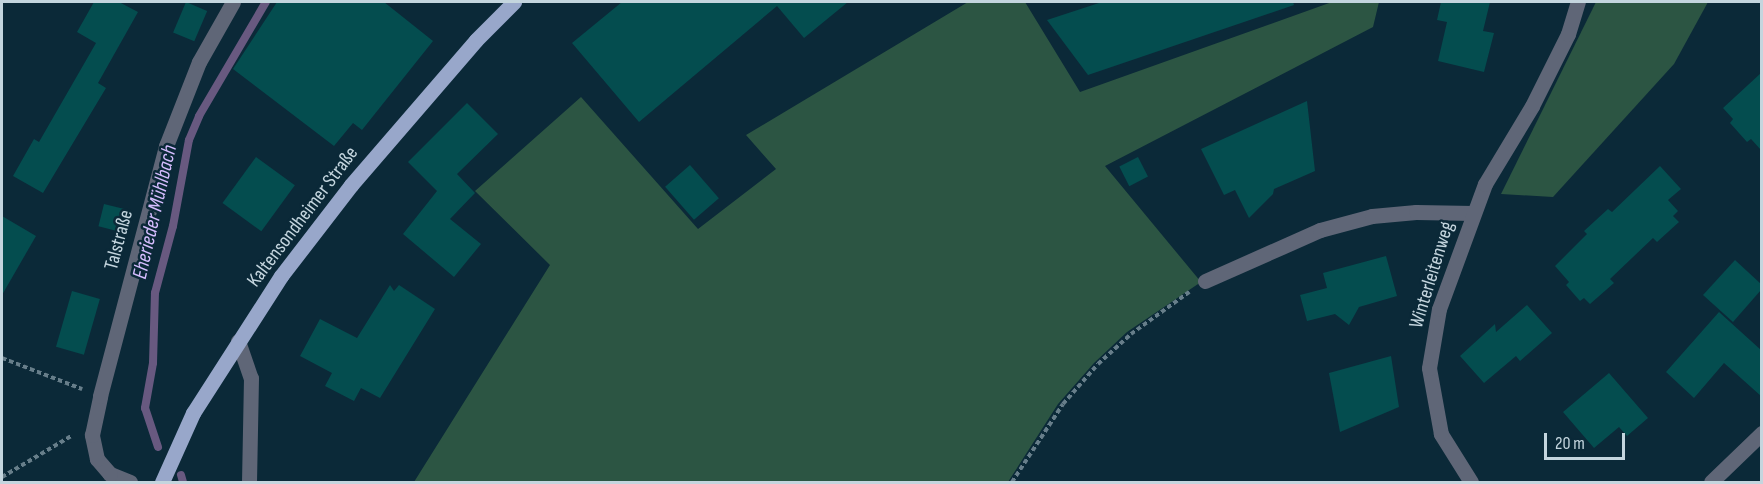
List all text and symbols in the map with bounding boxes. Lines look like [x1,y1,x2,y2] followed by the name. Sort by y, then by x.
[242,142,364,292] street label: Kaltensondheimer Straße
[127,143,183,281] water label: Eherieder Mühlbach
[100,207,138,273] street label: Talstraße
[1404,219,1460,331] street label: Winterleitenweg
[1547,421,1628,459] scale bar
[1555,433,1585,454] text: 20 m

